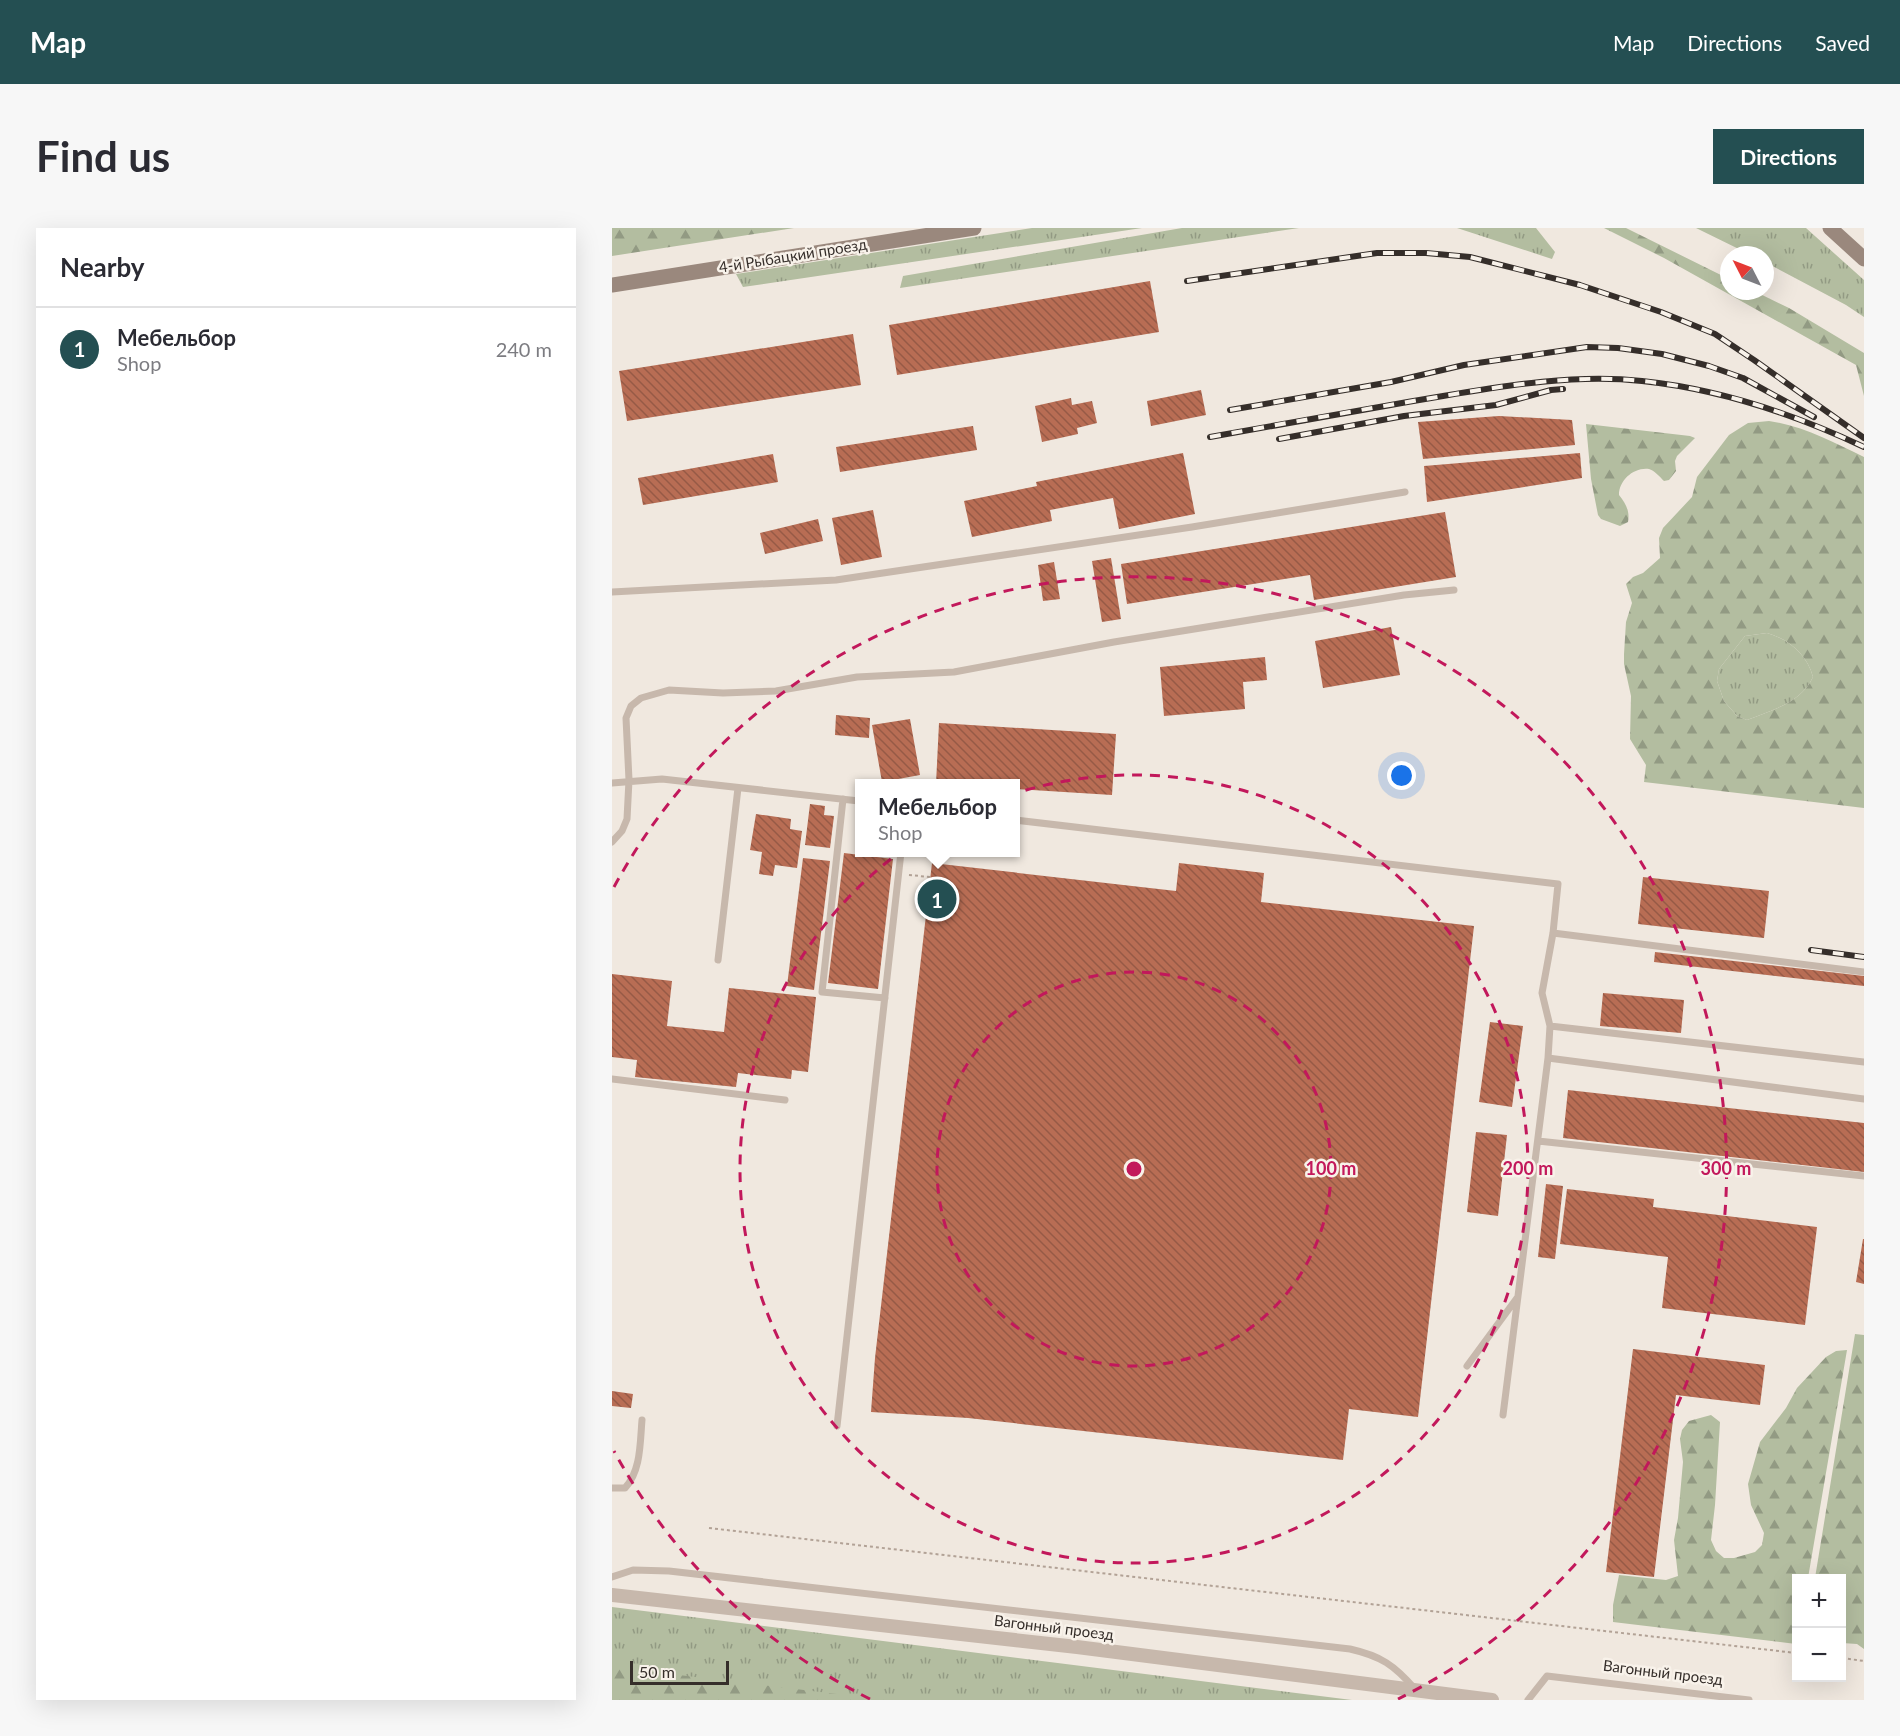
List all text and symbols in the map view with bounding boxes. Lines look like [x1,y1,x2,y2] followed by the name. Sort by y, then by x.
[30,25,86,59] text: Map
[1613,30,1654,55] text: Map
[1687,30,1782,55] text: Directions
[1815,30,1870,55] text: Saved
[1713,129,1864,184] button: Directions
[36,131,170,181] text: Find us
[717,234,868,276] street label: 4-й Рыбацкий проезд
[1720,246,1774,300] north arrow
[60,251,145,283] text: Nearby
[117,324,236,351] text: Мебельбор
[74,337,85,361] text: 1
[496,337,552,361] text: 240 m
[117,351,161,375] text: Shop
[1387,761,1416,790] your location
[855,779,1020,857] popup
[878,793,997,820] text: Мебельбор
[878,820,922,844] text: Shop
[918,876,956,922] pin: 1
[1306,1157,1356,1179] text: 100 m
[1503,1157,1553,1179] text: 200 m
[1701,1157,1751,1179] text: 300 m
[1124,1159,1144,1179] centre of rings
[1792,1574,1846,1682] map controls
[1792,1574,1846,1628] button: +
[993,1611,1115,1643] street label: Вагонный проезд
[1792,1628,1846,1682] button: −
[1602,1656,1724,1688] street label: Вагонный проезд
[630,1658,729,1686] scale bar
[639,1662,675,1681] text: 50 m

